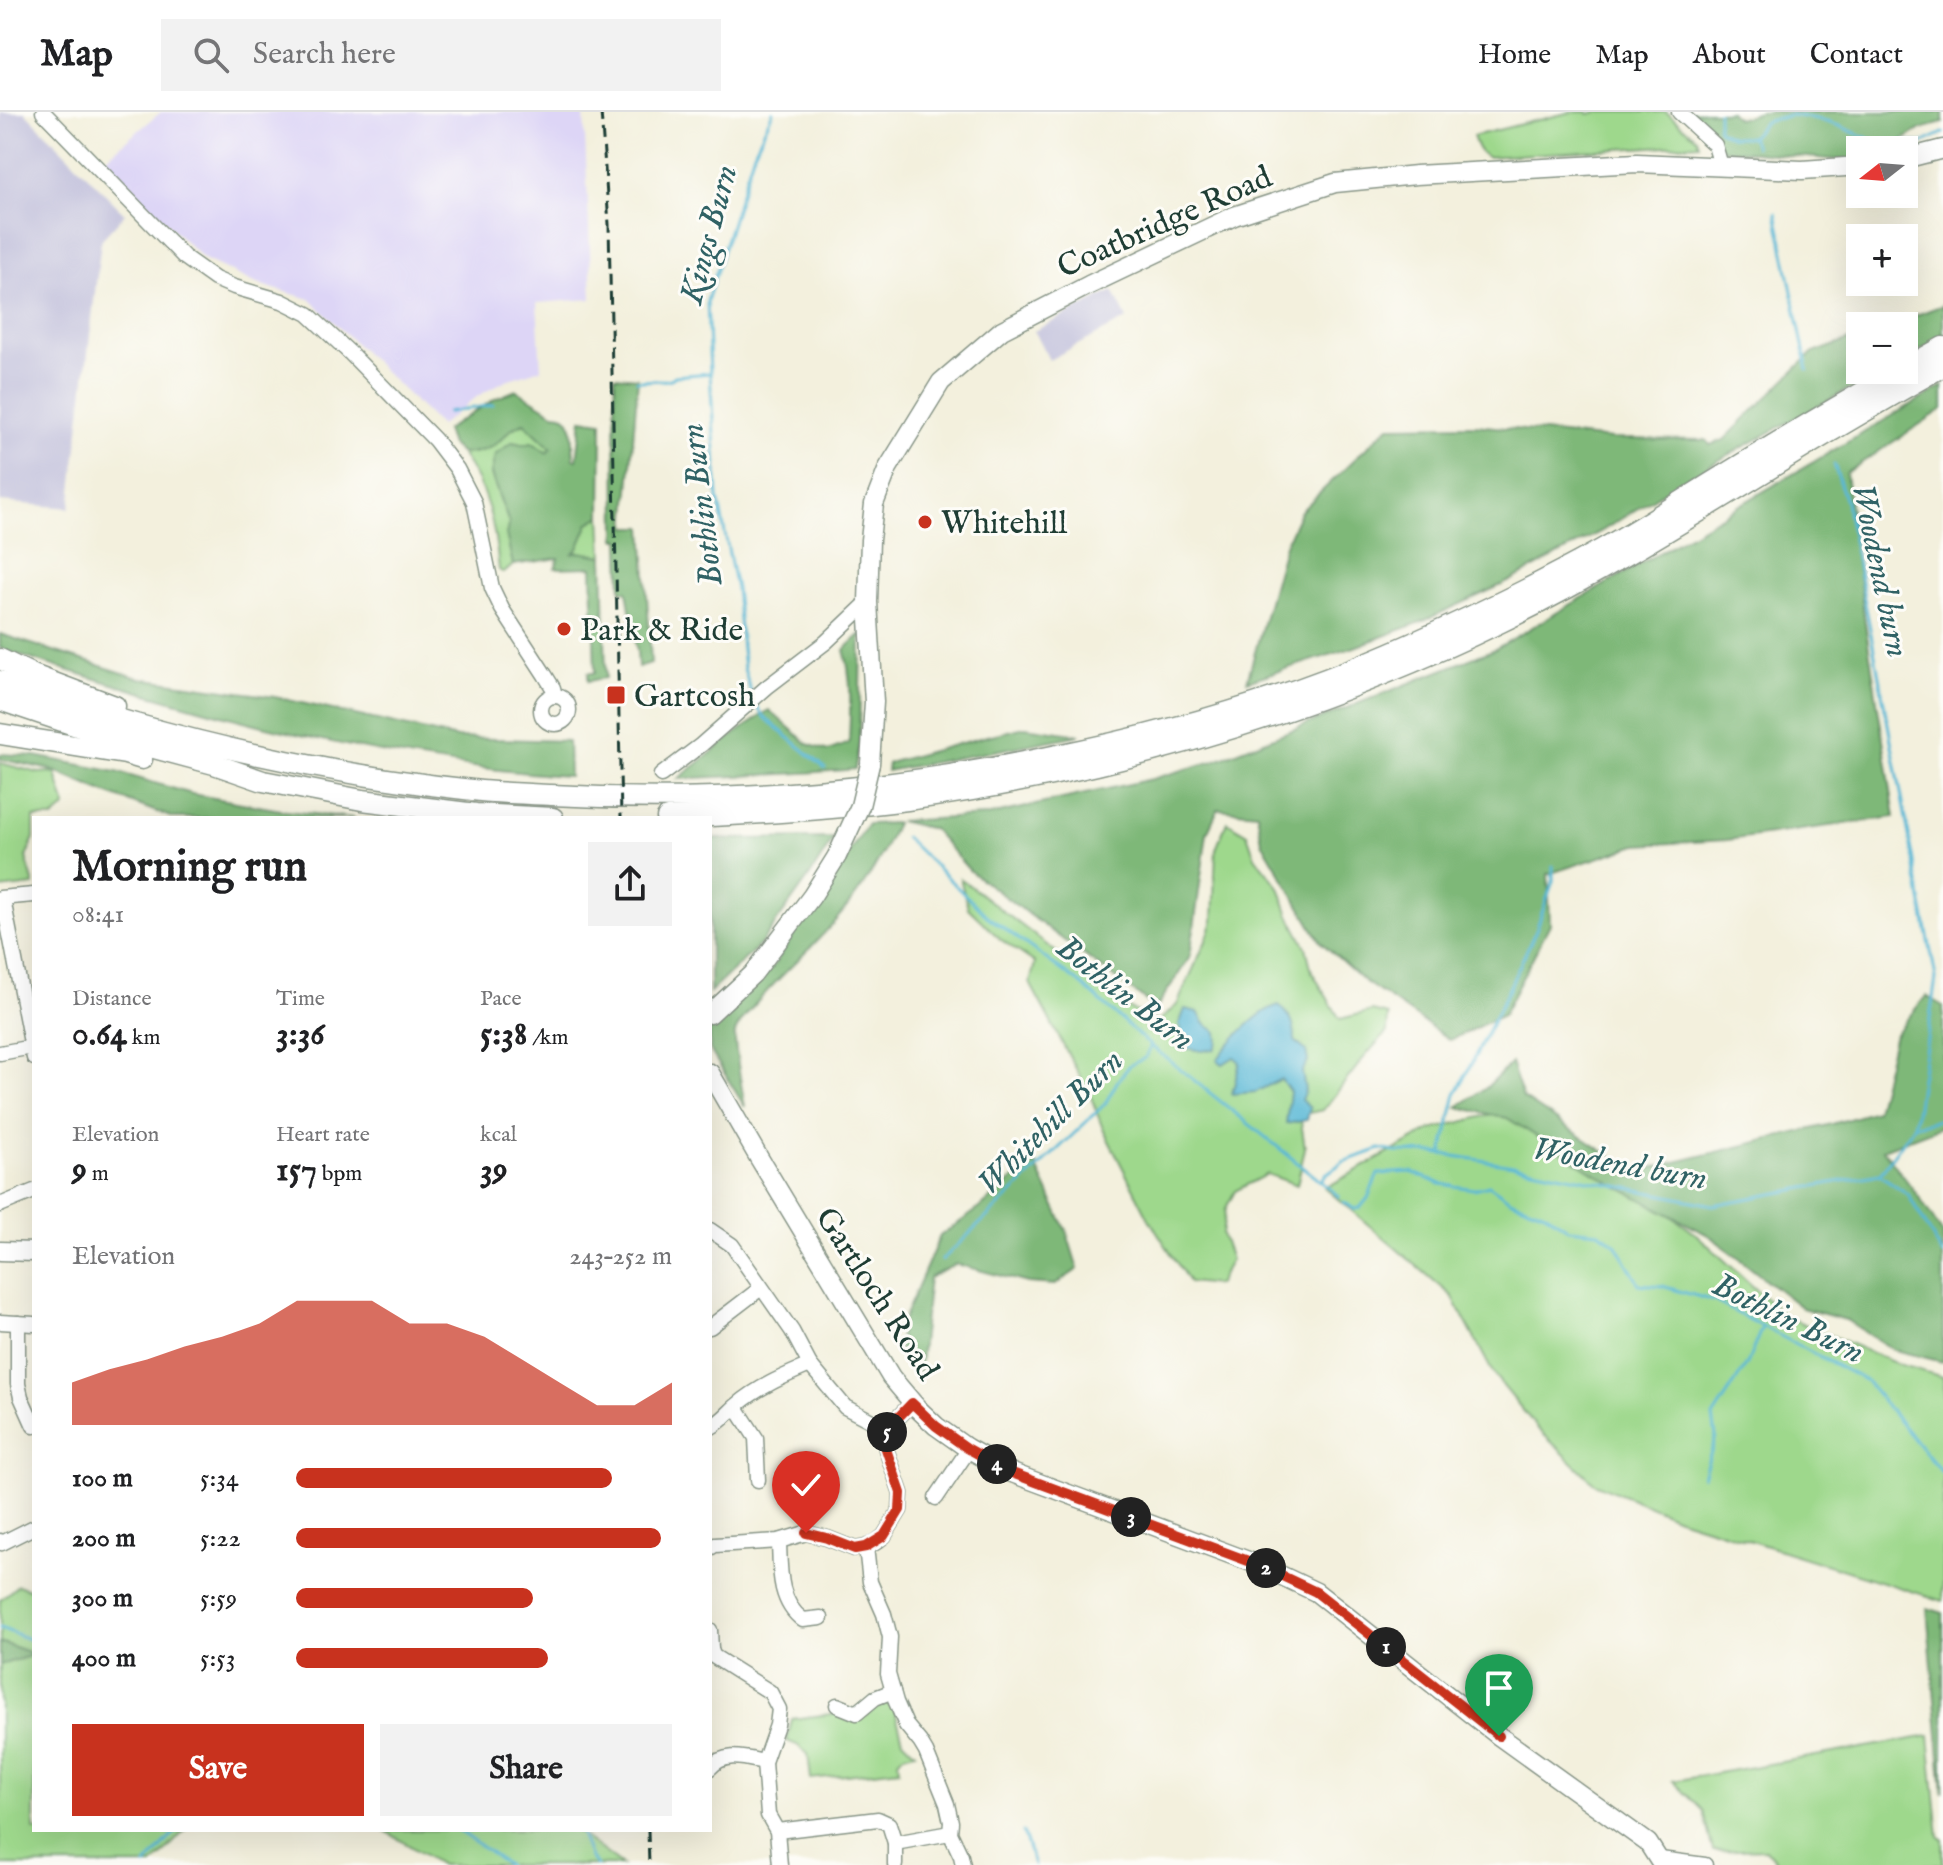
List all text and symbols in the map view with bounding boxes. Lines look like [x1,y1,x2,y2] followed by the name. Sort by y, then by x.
[161,19,721,91] search box
[40,31,113,79] text: Map
[189,33,233,77] icon: search
[253,36,396,74] text: Search here
[1478,38,1551,73] text: Home
[1595,38,1649,73] text: Map
[1693,38,1766,73] text: About
[1810,38,1903,73] text: Contact
[1846,136,1918,208] north arrow
[1846,136,1918,384] map controls
[1051,157,1280,289] street label: Coatbridge Road
[670,160,749,310] water label: Kings Burn
[1846,224,1918,296] button: +
[1846,312,1918,384] button: −
[671,421,734,589] water label: Bothlin Burn
[1840,480,1919,661] water label: Woodend burn
[941,504,1067,545] place label: Whitehill
[916,513,934,531] marker: Whitehill
[580,611,743,652] place label: Park & Ride
[555,620,573,638] marker: Park & Ride
[634,677,755,718] place label: Gartcosh
[605,684,627,706] marker: Gartcosh
[72,840,307,896] text: Morning run
[588,842,672,926] button: share
[72,898,124,931] text: 08:41
[1047,927,1202,1061] water label: Bothlin Burn
[72,985,152,1013] text: Distance
[276,985,325,1013] text: Time
[480,985,522,1013] text: Pace
[72,1013,127,1056] text: 0.64
[276,1013,325,1056] text: 3:36
[480,1013,527,1056] text: 5:38
[127,1024,161,1052] text: km
[527,1024,568,1052] text: /km
[968,1040,1133,1205] water label: Whitehill Burn
[72,1121,159,1149] text: Elevation
[276,1121,370,1149] text: Heart rate
[480,1121,517,1149] text: kcal
[1529,1128,1710,1201] water label: Woodend burn
[72,1149,87,1192] text: 9
[276,1149,317,1192] text: 157
[480,1149,508,1192] text: 39
[87,1160,109,1188] text: m
[317,1160,362,1188] text: bpm
[805,1200,948,1389] street label: Gartloch Road
[72,1240,175,1273] text: Elevation
[569,1240,672,1273] text: 243–252 m
[1705,1264,1871,1375] water label: Bothlin Burn
[867,1412,907,1452] pin: 5
[883,1418,891,1446] text: 5
[977,1444,1017,1484] pin: 4
[992,1450,1002,1478] text: 4
[772,1451,840,1533] pin
[72,1462,133,1495] text: 100 m
[200,1462,239,1495] text: 5:34
[784,1463,828,1507] icon: check
[1111,1497,1151,1537] pin: 3
[1127,1503,1135,1531] text: 3
[72,1522,136,1555] text: 200 m
[200,1522,241,1555] text: 5:22
[1246,1548,1286,1588] pin: 2
[1261,1554,1271,1582] text: 2
[72,1582,133,1615] text: 300 m
[200,1582,237,1615] text: 5:59
[1366,1627,1406,1667] pin: 1
[1382,1633,1390,1661] text: 1
[72,1642,136,1675] text: 400 m
[200,1642,235,1675] text: 5:53
[1465,1654,1533,1736] pin
[1477,1666,1521,1710] icon: arrive
[72,1724,364,1816] button: Save
[380,1724,672,1816] button: Share

